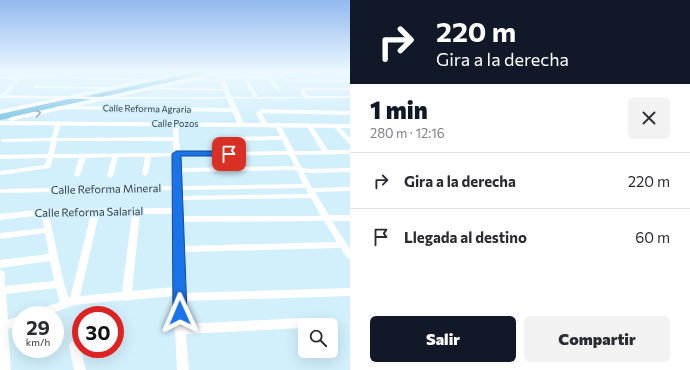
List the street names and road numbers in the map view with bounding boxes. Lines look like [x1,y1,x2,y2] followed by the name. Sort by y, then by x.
[103,102,192,115] street label: Calle Reforma Agraria
[152,118,198,129] street label: Calle Pozos
[51,181,161,196] street label: Calle Reforma Mineral
[35,204,143,219] street label: Calle Reforma Salarial

